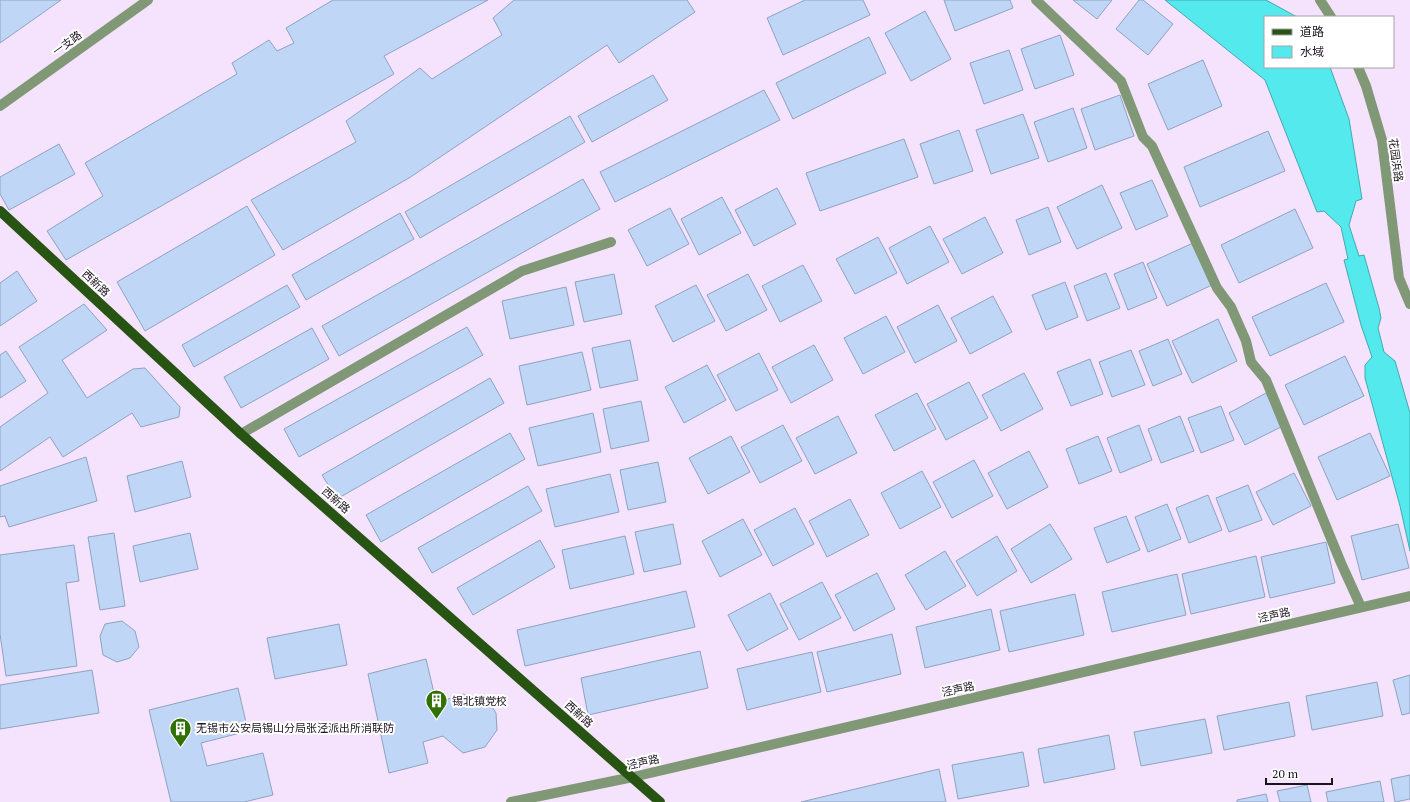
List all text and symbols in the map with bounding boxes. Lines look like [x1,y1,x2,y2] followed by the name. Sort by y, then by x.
[1264,16,1394,68] legend
[1300,24,1324,39] text: 道路
[50,28,84,58] street label: 一支路
[1300,44,1324,59] text: 水域
[1386,137,1406,183] street label: 花园浜路
[79,267,113,299] street label: 西新路
[319,484,353,516] street label: 西新路
[1256,604,1292,626] street label: 泾声路
[940,678,976,700] street label: 泾声路
[424,688,450,721] building icon: 锡北镇党校
[452,694,507,708] place label: 锡北镇党校
[562,698,596,730] street label: 西新路
[168,715,194,748] building icon: 无锡市公安局锡山分局张泾派出所消联防
[196,721,394,735] place label: 无锡市公安局锡山分局张泾派出所消联防
[625,751,661,773] street label: 泾声路
[1266,760,1332,786] scale bar
[1272,766,1299,781] text: 20 m

